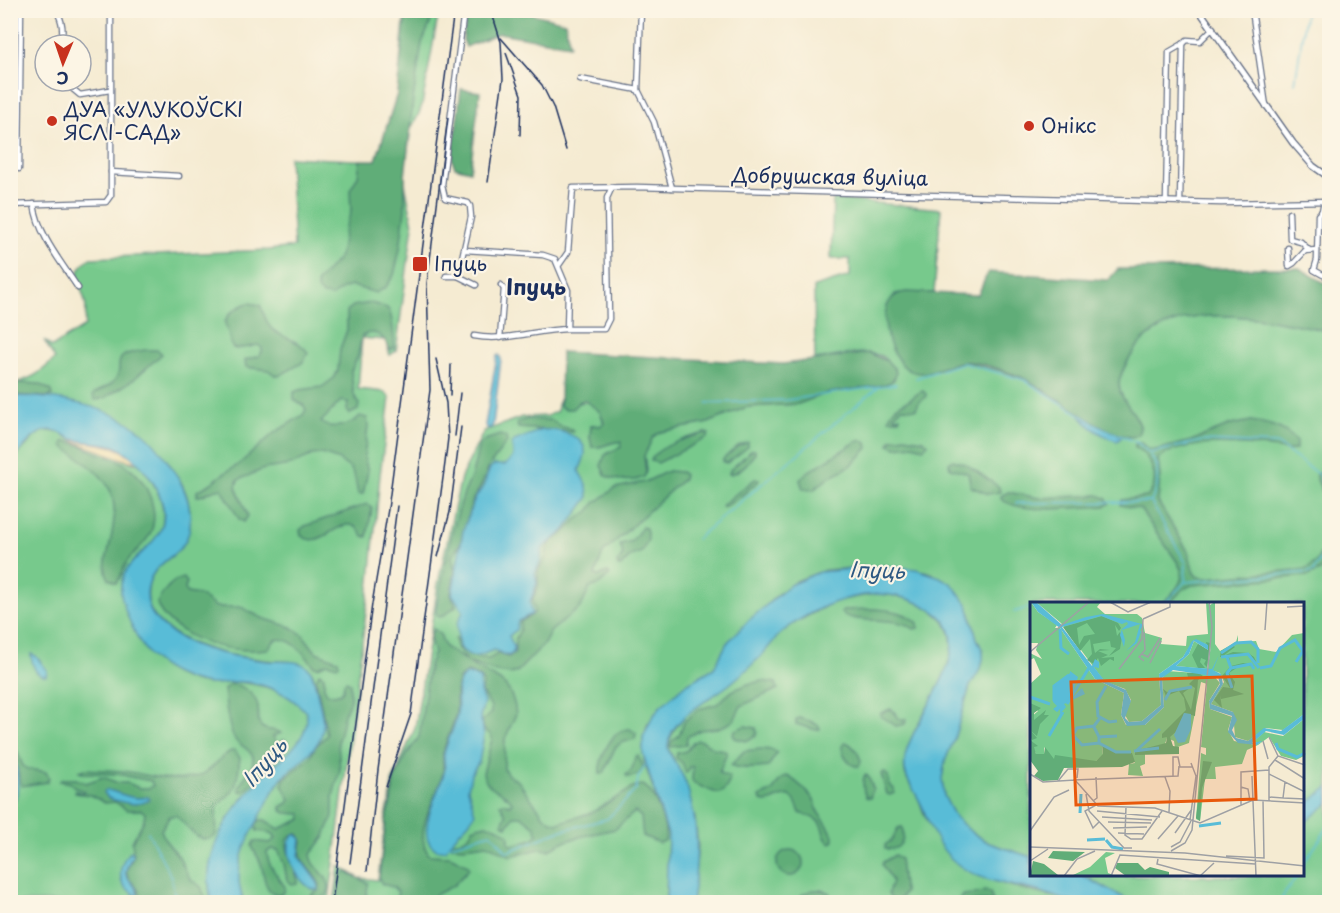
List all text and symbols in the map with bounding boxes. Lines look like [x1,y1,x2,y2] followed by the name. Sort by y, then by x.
[33,33,93,93] north arrow
[56,67,69,91] text: С
[63,94,243,147] place label: ДУА «УЛУКОЎСКІ ЯСЛІ-САД»
[1041,110,1097,140] place label: Онікс
[45,114,59,128] marker: ДУА «УЛУКОЎСКІ ЯСЛІ-САД»
[1022,119,1036,133] marker: Онікс
[731,159,929,193] street label: Добрушская вуліца
[434,248,487,278] place label: Іпуць
[411,255,429,273] marker: Іпуць
[506,269,566,302] district label: Іпуць
[849,552,907,586] water label: Іпуць
[1030,602,1304,877] inset map
[233,729,295,793] water label: Іпуць

